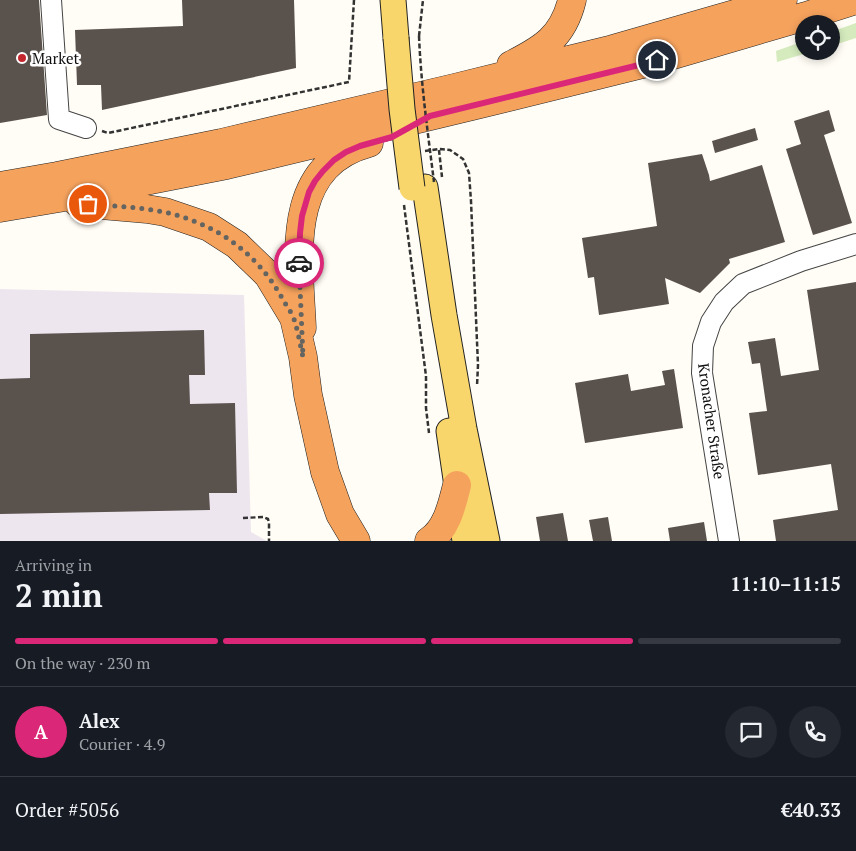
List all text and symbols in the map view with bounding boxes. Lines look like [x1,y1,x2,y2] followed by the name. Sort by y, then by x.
[795,15,840,60] map controls
[795,15,840,60] button: locate
[636,39,678,81] pin
[643,46,671,74] icon: home
[32,48,79,68] place label: Market
[16,52,28,64] marker: Market
[67,183,109,225] pin
[74,190,102,218] icon: bag
[274,238,324,288] courier
[285,249,313,277] icon: car
[694,362,730,480] street label: Kronacher Straße
[15,554,92,576] text: Arriving in
[730,571,841,596] text: 11:10–11:15
[15,574,103,616] text: 2 min
[15,652,150,674] text: On the way · 230 m
[725,706,777,758] button: chat
[789,706,841,758] button: phone
[79,708,120,733] text: Alex
[34,719,48,744] text: A
[79,733,165,755] text: Courier · 4.9
[15,797,119,822] text: Order #5056
[782,797,841,822] text: €40.33

